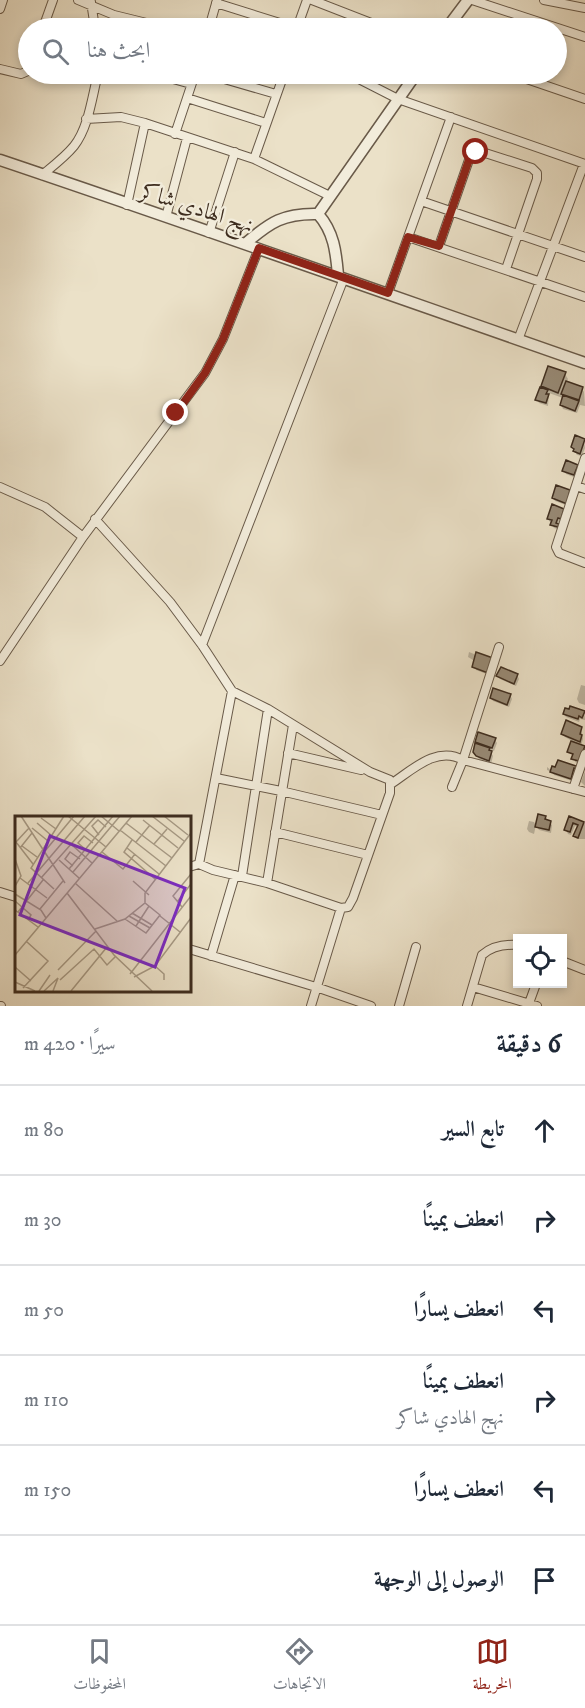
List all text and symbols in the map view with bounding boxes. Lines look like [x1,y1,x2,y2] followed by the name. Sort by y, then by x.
[18,18,567,84] search box
[39,35,72,68] icon: search
[87,37,150,64] text: ابحث هنا
[462,138,488,164] route start
[133,177,257,244] street label: نهج الهادي شاكر
[162,399,188,425] route end
[15,816,190,991] inset map
[513,934,567,988] map controls
[513,934,567,988] button: locate
[496,1028,561,1061] text: 6 دقيقة
[24,1032,116,1057] text: سيرًا · 420 m
[528,1114,561,1147] icon: ahead
[442,1116,504,1143] text: تابع السير
[24,1118,64,1143] text: 80 m
[528,1204,561,1237] icon: right
[423,1206,504,1233] text: انعطف يمينًا
[24,1208,62,1233] text: 30 m
[528,1294,561,1327] icon: left
[414,1296,504,1323] text: انعطف يسارًا
[24,1298,64,1323] text: 50 m
[423,1368,504,1395] text: انعطف يمينًا
[528,1384,561,1417] icon: right
[24,1388,69,1413] text: 110 m
[397,1406,504,1431] text: نهج الهادي شاكر
[528,1474,561,1507] icon: left
[414,1476,504,1503] text: انعطف يسارًا
[24,1478,71,1503] text: 150 m
[528,1564,561,1597] icon: arrive
[374,1566,504,1593] text: الوصول إلى الوجهة
[73,1635,126,1699] tab: المحفوظات
[273,1635,326,1699] tab: الاتجاهات
[473,1635,512,1699] tab: الخريطة

